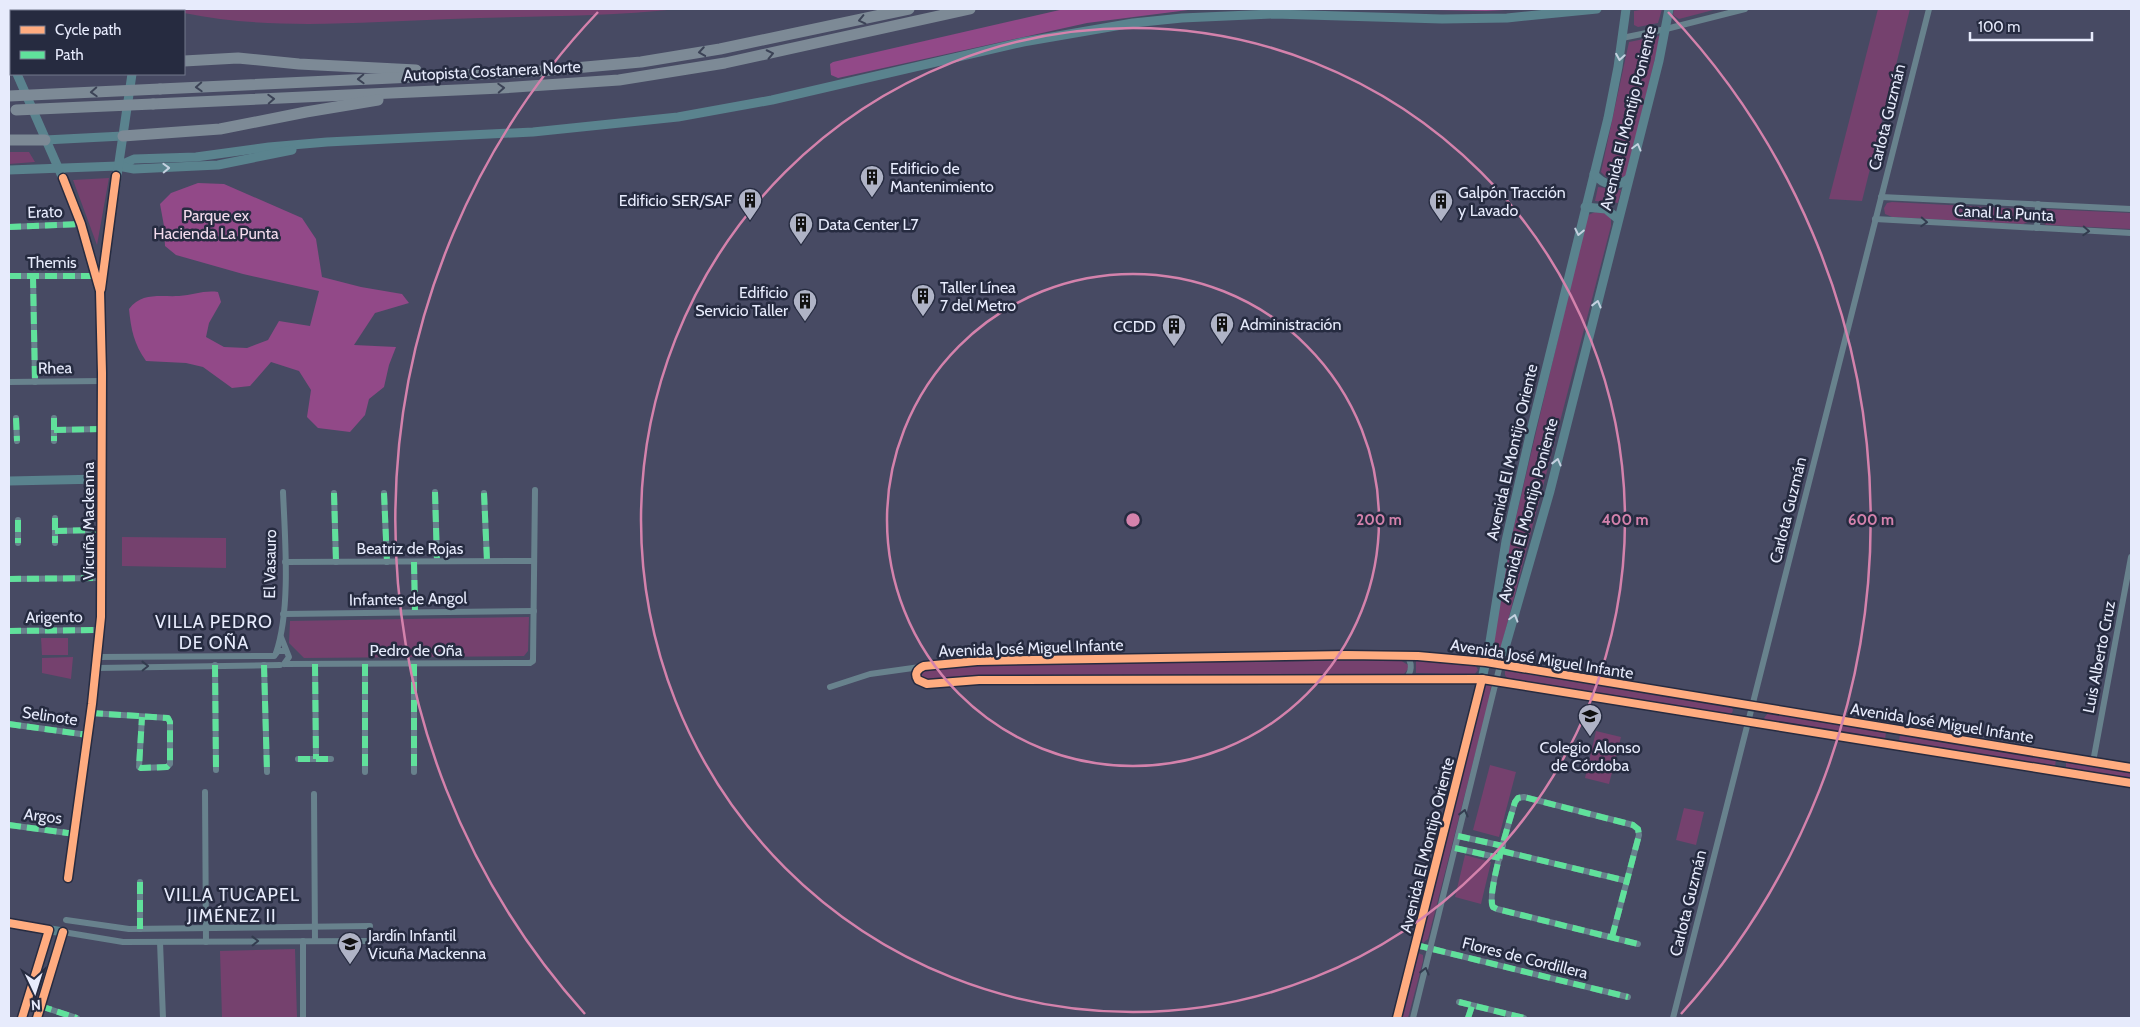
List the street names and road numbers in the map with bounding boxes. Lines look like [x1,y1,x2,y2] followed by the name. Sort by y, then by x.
[1596,24,1660,212] street label: Avenida El Montijo Poniente
[403,57,581,85] street label: Autopista Costanera Norte
[1865,62,1909,172] street label: Carlota Guzmán
[1953,201,2055,225] street label: Canal La Punta
[27,202,63,222] street label: Erato
[27,253,77,272] street label: Themis
[38,358,73,378] street label: Rhea
[1482,362,1542,542] street label: Avenida El Montijo Oriente
[1494,416,1562,604] street label: Avenida El Montijo Poniente
[1766,455,1810,565] street label: Carlota Guzmán
[79,462,98,580] street label: Vicuña Mackenna
[260,529,280,599] street label: El Vasauro
[357,539,464,558] street label: Beatriz de Rojas
[349,588,468,610] street label: Infantes de Angol
[2079,599,2119,715] street label: Luis Alberto Cruz
[25,607,83,627] street label: Arigento
[938,635,1124,661] street label: Avenida José Miguel Infante
[1449,635,1635,683] street label: Avenida José Miguel Infante
[370,641,463,660] street label: Pedro de Oña
[1849,699,2035,747] street label: Avenida José Miguel Infante
[21,703,79,729] street label: Selinote
[1396,755,1458,935] street label: Avenida El Montijo Oriente
[23,804,63,828] street label: Argos
[1666,848,1710,958] street label: Carlota Guzmán
[1460,933,1590,983] street label: Flores de Cordillera

